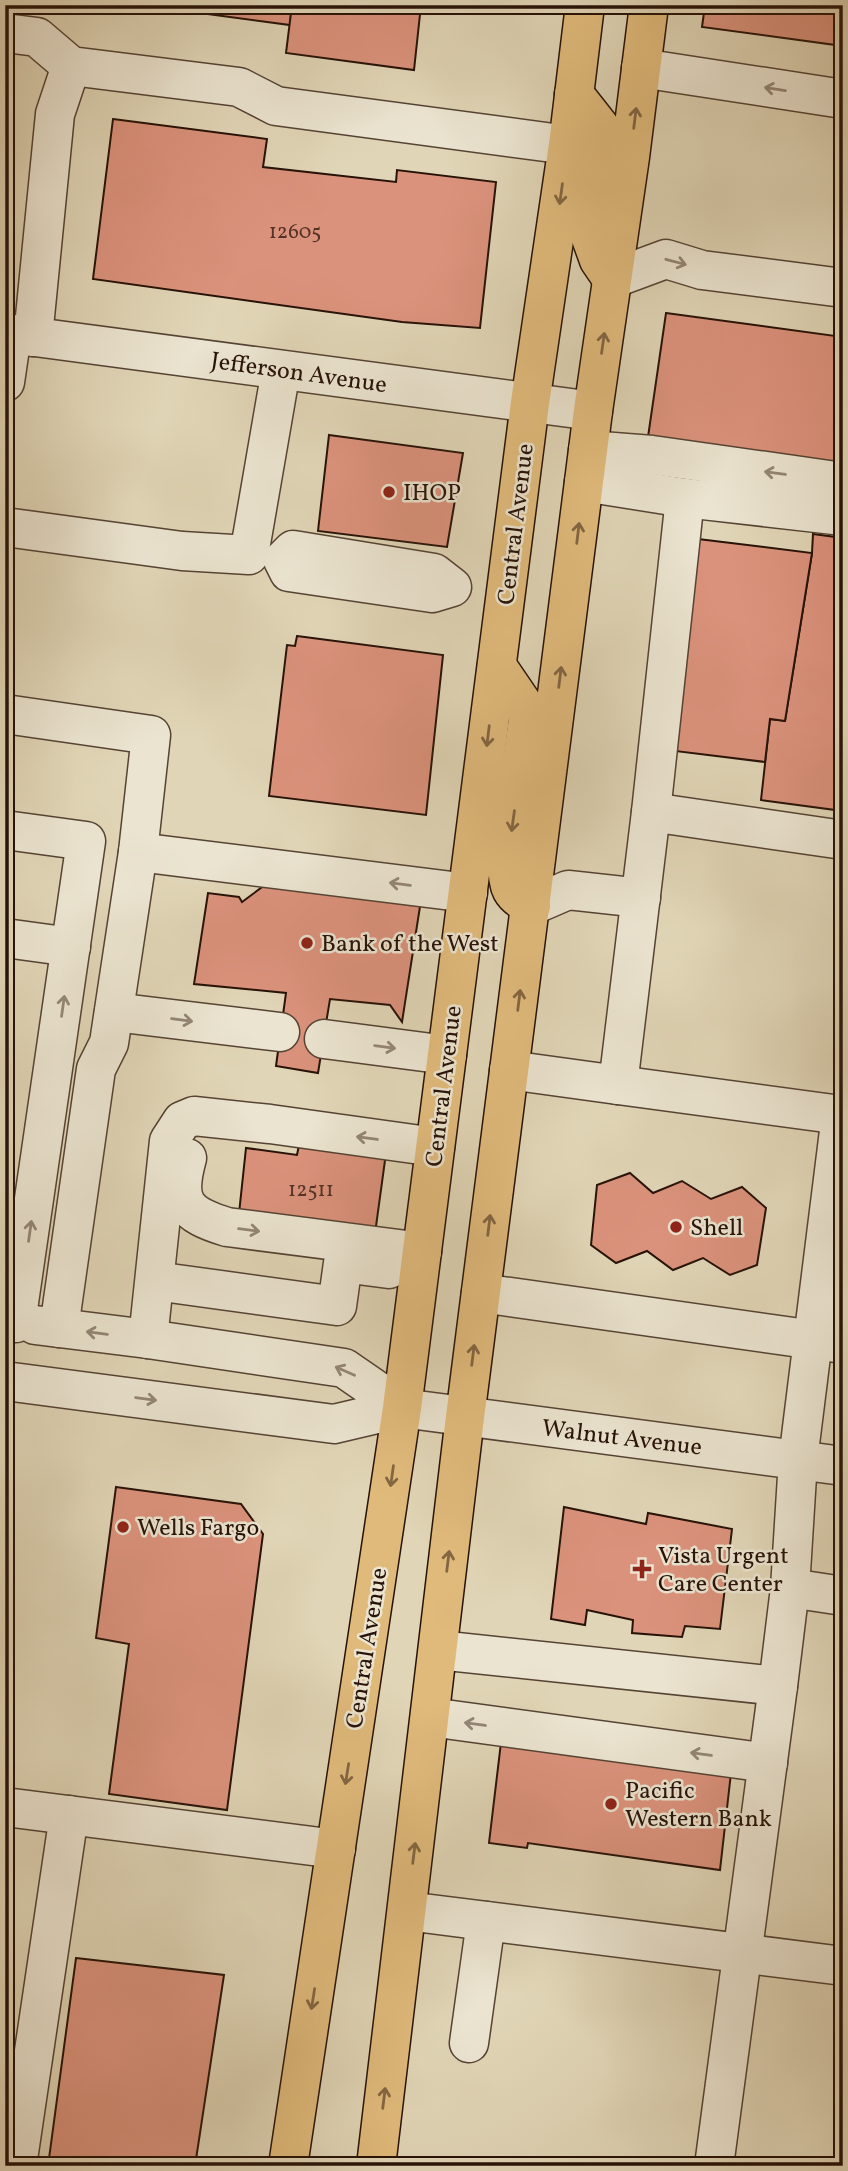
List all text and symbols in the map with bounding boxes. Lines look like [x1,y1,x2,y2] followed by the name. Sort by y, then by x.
[764,82,787,95] one-way arrow
[629,107,642,130] one-way arrow
[554,183,567,205] one-way arrow
[269,218,321,247] house number: 12605
[665,257,687,270] one-way arrow
[597,333,610,355] one-way arrow
[209,345,389,403] street label: Jefferson Avenue
[490,442,544,607] street label: Central Avenue
[764,466,787,479] one-way arrow
[403,477,461,511] place label: IHOP
[381,484,397,500] marker: IHOP
[571,523,584,545] one-way arrow
[553,666,566,689] one-way arrow
[481,724,494,746] one-way arrow
[506,810,519,832] one-way arrow
[389,878,412,891] one-way arrow
[321,928,499,962] place label: Bank of the West
[299,935,315,951] marker: Bank of the West
[512,989,525,1012] one-way arrow
[56,995,69,1018] one-way arrow
[418,1004,472,1169] street label: Central Avenue
[170,1014,193,1027] one-way arrow
[373,1041,396,1054] one-way arrow
[356,1131,379,1144] one-way arrow
[288,1176,334,1205] house number: 12511
[690,1212,743,1246] place label: Shell
[483,1214,496,1237] one-way arrow
[668,1219,684,1235] marker: Shell
[24,1221,37,1243] one-way arrow
[237,1223,260,1236] one-way arrow
[86,1326,109,1339] one-way arrow
[466,1344,479,1367] one-way arrow
[335,1364,356,1377] one-way arrow
[134,1393,157,1406] one-way arrow
[540,1412,704,1466] street label: Walnut Avenue
[385,1464,398,1487] one-way arrow
[137,1512,259,1546] place label: Wells Fargo
[115,1519,131,1535] marker: Wells Fargo
[658,1540,789,1602] place label: Vista Urgent Care Center
[441,1550,454,1573] one-way arrow
[632,1559,652,1579] marker: Vista Urgent Care Center
[338,1566,397,1731] street label: Central Avenue
[464,1717,487,1730] one-way arrow
[690,1747,712,1760] one-way arrow
[340,1762,353,1784] one-way arrow
[625,1775,772,1837] place label: Pacific Western Bank
[603,1796,619,1812] marker: Pacific Western Bank
[407,1842,420,1865] one-way arrow
[307,1987,320,2009] one-way arrow
[378,2087,391,2110] one-way arrow

